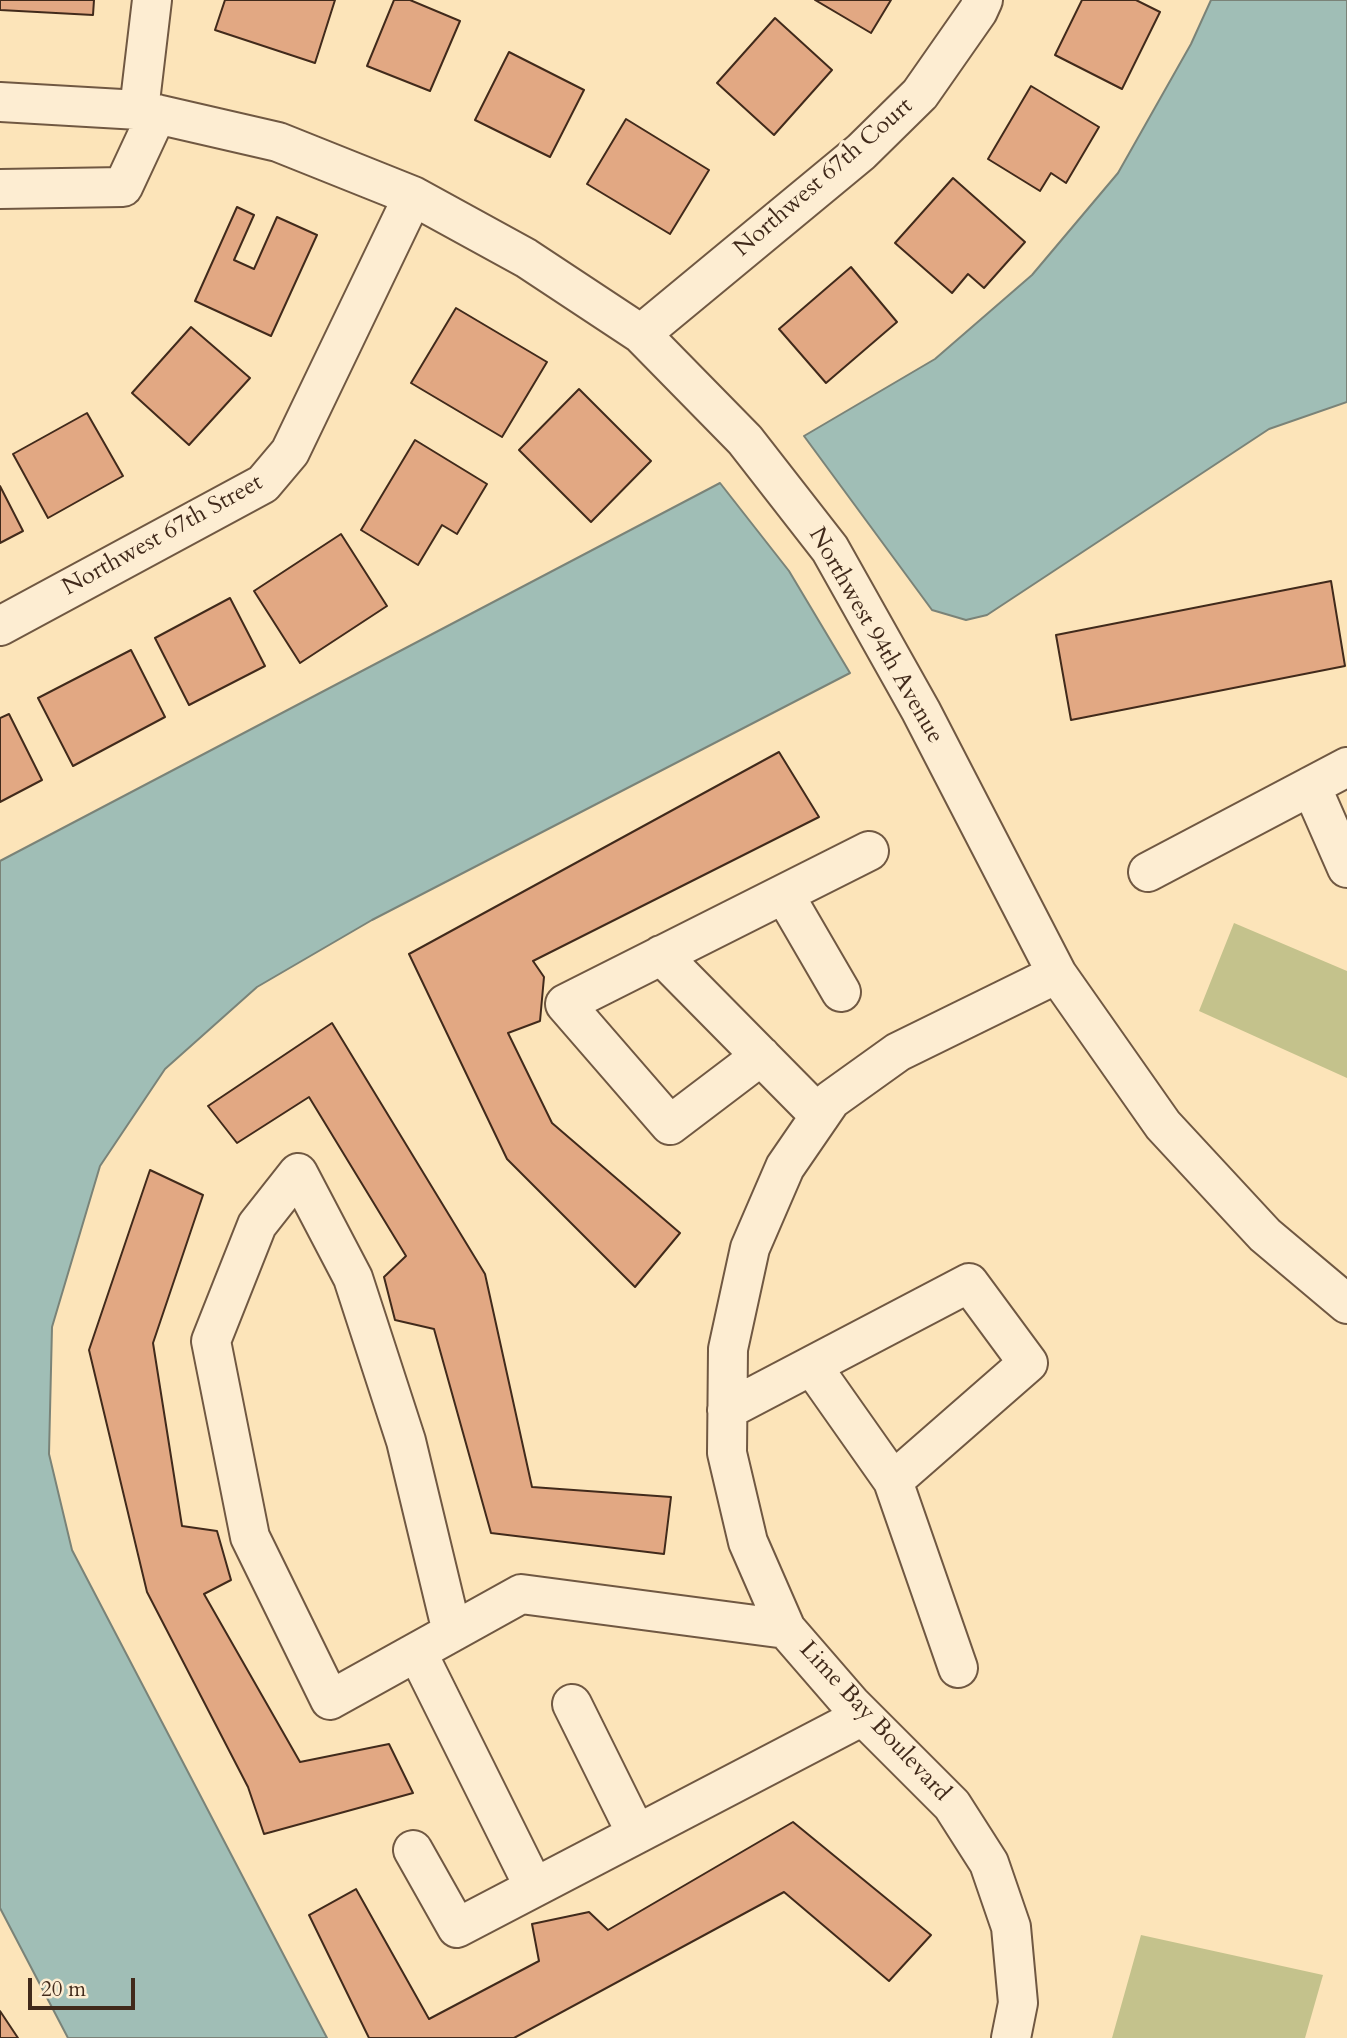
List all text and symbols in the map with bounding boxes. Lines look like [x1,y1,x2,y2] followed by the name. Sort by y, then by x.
[729,92,919,264] street label: Northwest 67th Court
[58,469,268,603] street label: Northwest 67th Street
[801,523,949,749] street label: Northwest 94th Avenue
[792,1636,956,1808] street label: Lime Bay Boulevard
[32,1965,138,2009] scale bar
[41,1975,86,2004] text: 20 m

